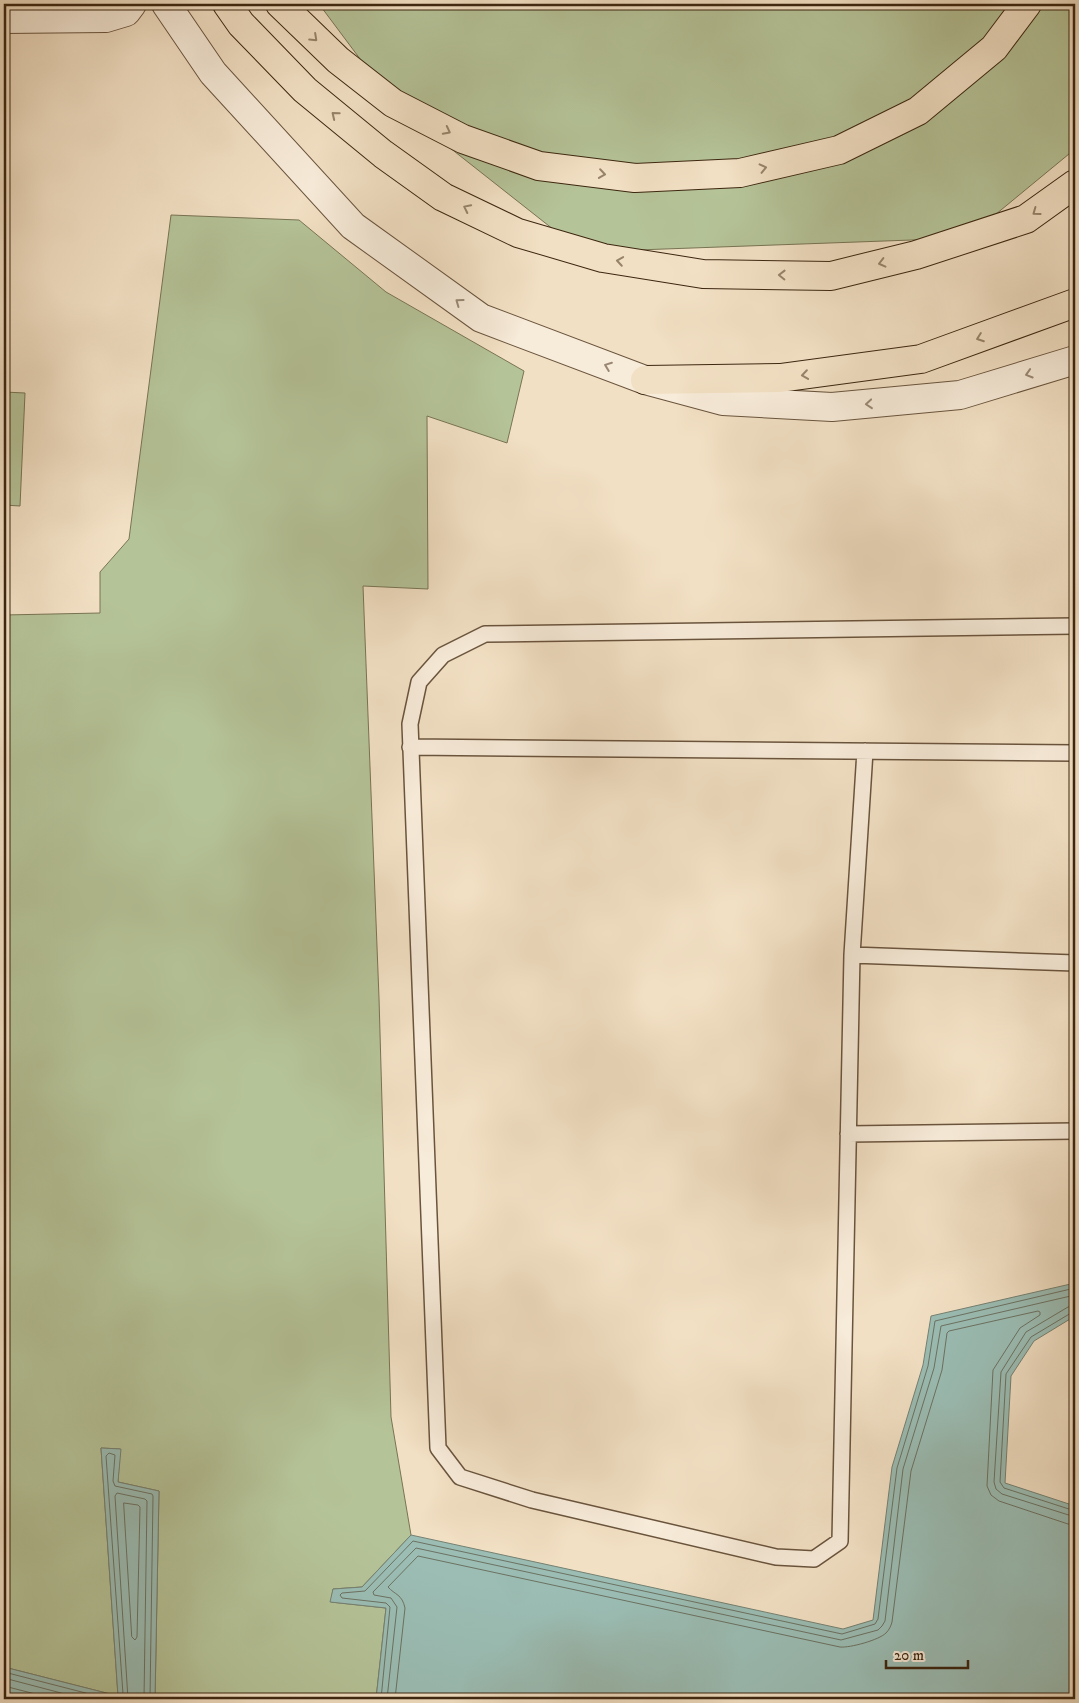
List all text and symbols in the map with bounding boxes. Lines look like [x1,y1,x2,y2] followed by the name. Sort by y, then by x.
[309,32,318,41] one-way arrow
[332,112,341,120] one-way arrow
[441,125,450,135] one-way arrow
[759,163,768,174] one-way arrow
[598,168,606,179] one-way arrow
[464,204,473,214] one-way arrow
[1032,206,1042,215] one-way arrow
[616,256,624,267] one-way arrow
[878,257,887,268] one-way arrow
[778,270,786,280] one-way arrow
[455,299,465,308] one-way arrow
[976,332,985,342] one-way arrow
[604,362,613,372] one-way arrow
[801,369,809,380] one-way arrow
[1025,369,1033,379] one-way arrow
[865,398,873,409] one-way arrow
[886,1638,969,1670] scale bar
[894,1646,924,1665] text: 20 m

